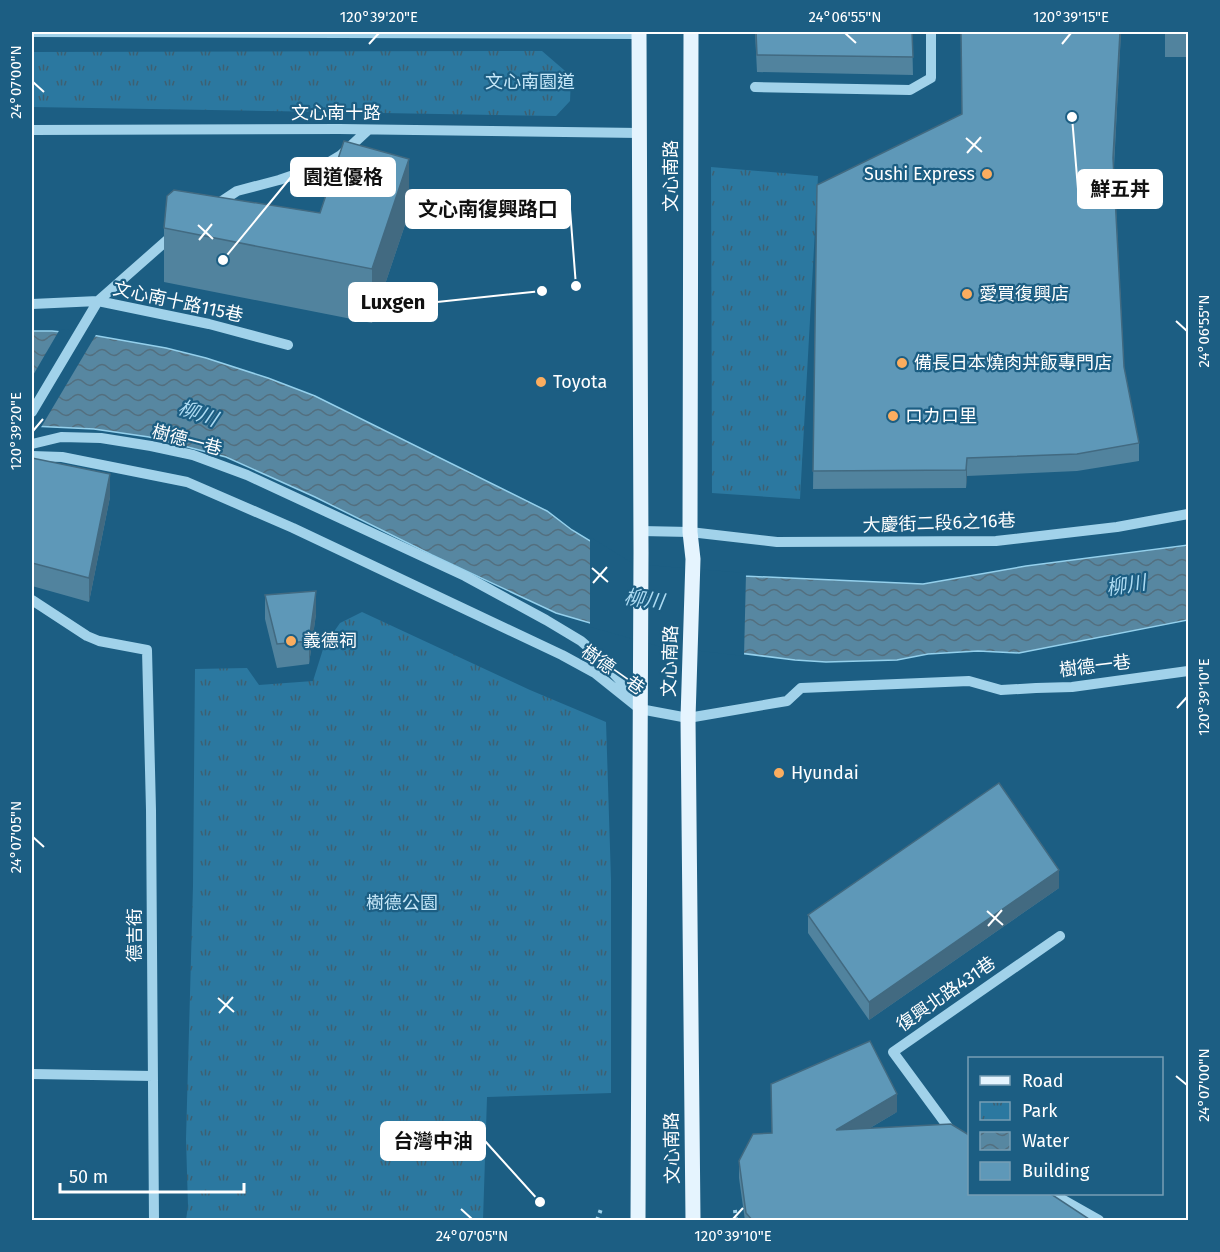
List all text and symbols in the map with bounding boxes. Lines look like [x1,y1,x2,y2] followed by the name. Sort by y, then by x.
[340,8,418,26] text: 120°39'20"E
[809,8,881,26] text: 24°06'55"N
[1033,8,1109,26] text: 120°39'15"E
[7,45,25,119] text: 24°07'00"N
[485,71,575,93] park label: 文心南園道
[291,102,381,124] street label: 文心南十路
[660,140,682,212] street label: 文心南路
[291,158,395,196] callout: 園道優格
[864,163,975,185] place label: Sushi Express
[303,165,383,189] text: 園道優格
[980,167,994,181] marker: Sushi Express
[1078,170,1162,208] callout: 鮮五丼
[1090,177,1150,201] text: 鮮五丼
[406,190,570,228] callout: 文心南復興路口
[418,197,558,221] text: 文心南復興路口
[111,277,245,327] street label: 文心南十路115巷
[349,283,437,321] callout: Luxgen
[979,283,1069,305] place label: 愛買復興店
[960,287,974,301] marker: 愛買復興店
[361,290,425,314] text: Luxgen
[1195,295,1213,367] text: 24°06'55"N
[914,352,1112,374] place label: 備長日本燒肉丼飯專門店
[895,356,909,370] marker: 備長日本燒肉丼飯專門店
[553,371,607,393] place label: Toyota
[534,375,548,389] marker: Toyota
[7,392,25,470] text: 120°39'20"E
[175,395,223,432] water label: 柳川
[905,405,977,427] place label: ロカロ里
[886,409,900,423] marker: ロカロ里
[149,420,225,460] street label: 樹德一巷
[862,509,1016,537] street label: 大慶街二段6之16巷
[1104,570,1150,600] water label: 柳川
[623,584,667,614] water label: 柳川
[658,625,682,697] street label: 文心南路
[303,630,357,652] place label: 義德祠
[284,634,298,648] marker: 義德祠
[577,640,649,700] street label: 樹德一巷
[1058,651,1132,681] street label: 樹德一巷
[1195,658,1213,736] text: 120°39'10"E
[791,762,859,784] place label: Hyundai
[772,766,786,780] marker: Hyundai
[7,801,25,873] text: 24°07'05"N
[366,892,438,914] park label: 樹德公園
[124,908,146,962] street label: 德吉街
[892,952,1000,1036] street label: 復興北路431巷
[1195,1048,1213,1122] text: 24°07'00"N
[968,1057,1163,1195] legend
[1022,1070,1064,1092] text: Road
[1022,1100,1058,1122] text: Park
[660,1112,684,1184] street label: 文心南路
[381,1122,485,1160] callout: 台灣中油
[393,1129,473,1153] text: 台灣中油
[1022,1130,1069,1152] text: Water
[60,1156,244,1194] scale bar
[1022,1160,1090,1182] text: Building
[69,1166,108,1188] text: 50 m
[436,1227,508,1245] text: 24°07'05"N
[694,1227,772,1245] text: 120°39'10"E

